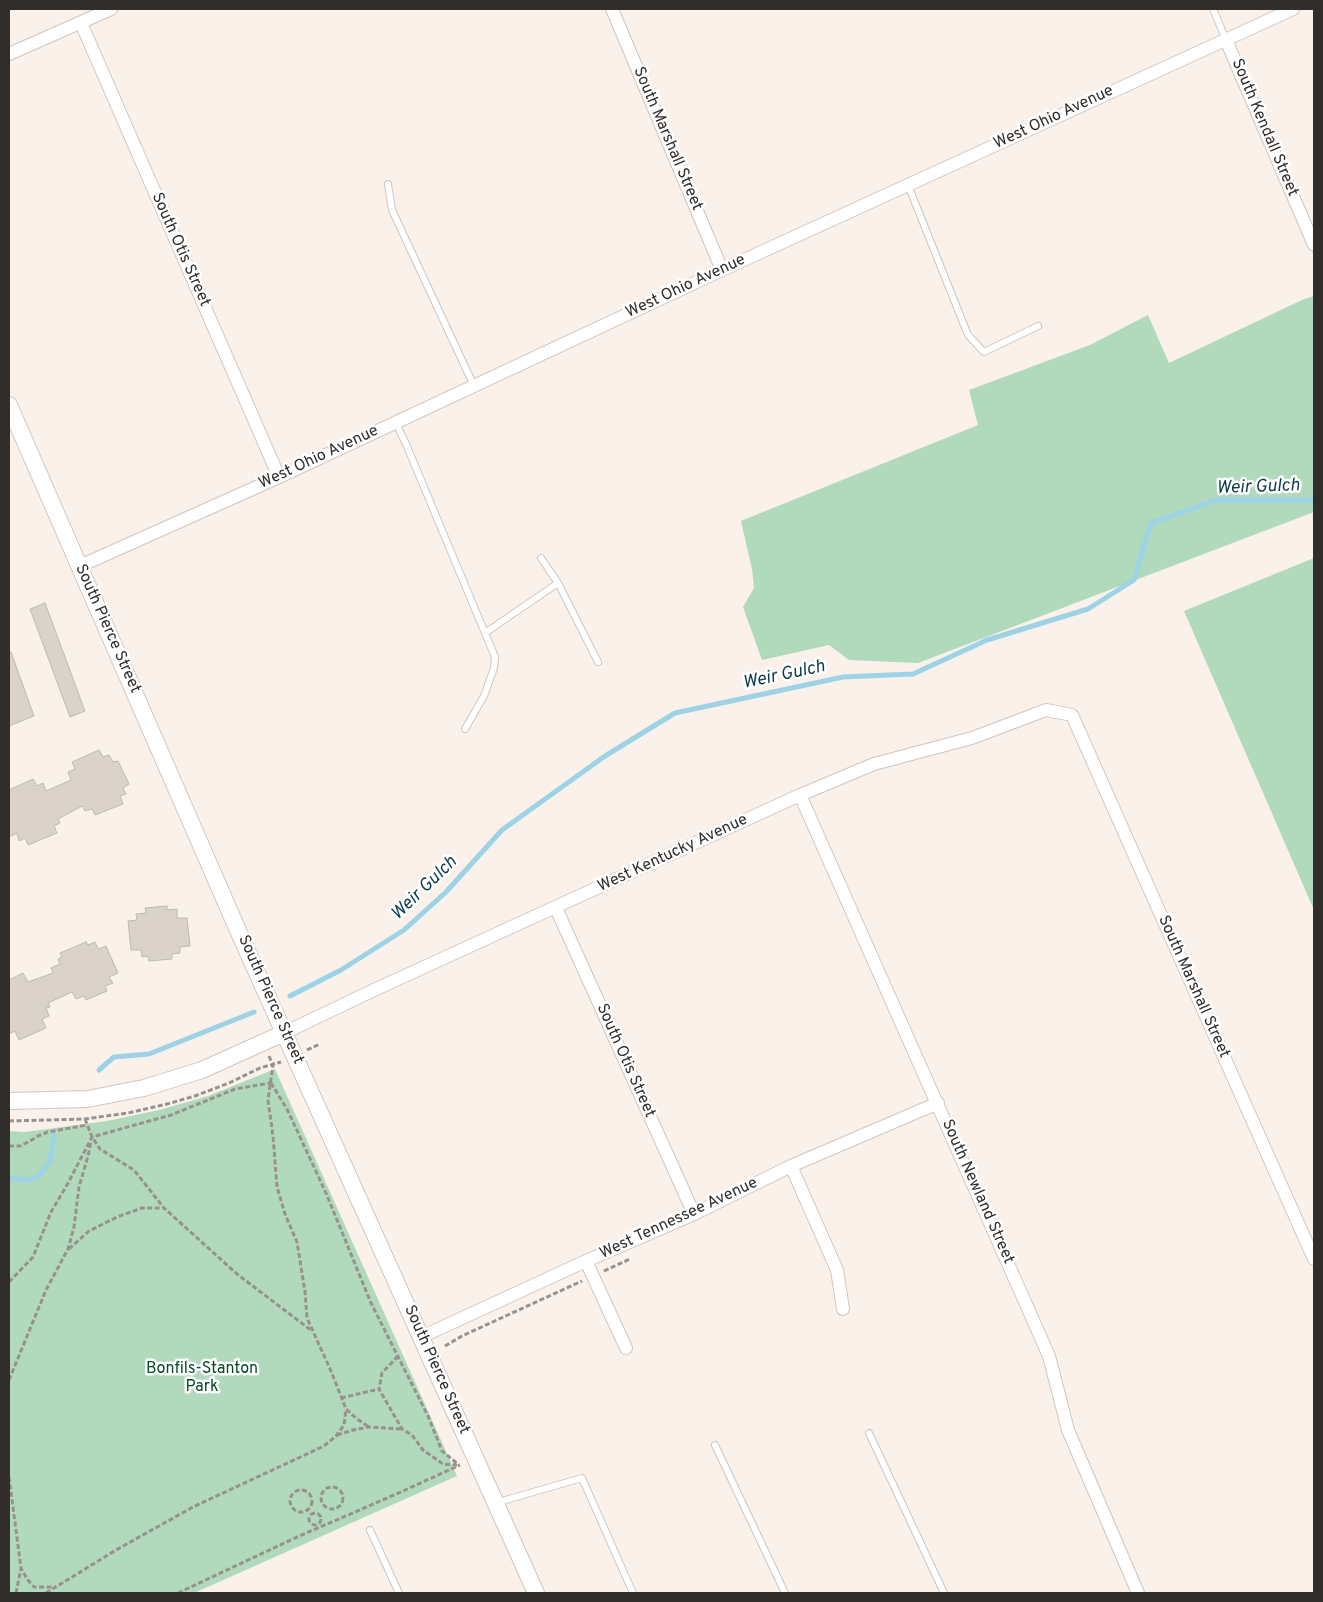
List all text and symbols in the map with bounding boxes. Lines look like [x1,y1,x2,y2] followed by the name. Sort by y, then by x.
[1226,56,1302,200] street label: South Kendall Street
[628,64,706,214] street label: South Marshall Street
[991,82,1117,154] street label: West Ohio Avenue
[146,190,214,310] street label: South Otis Street
[623,251,749,323] street label: West Ohio Avenue
[256,422,382,494] street label: West Ohio Avenue
[1216,476,1300,500] water label: Weir Gulch
[70,562,144,696] street label: South Pierce Street
[741,657,827,695] water label: Weir Gulch
[595,811,751,897] street label: West Kentucky Avenue
[388,852,462,926] water label: Weir Gulch
[1153,913,1233,1061] street label: South Marshall Street
[233,933,307,1067] street label: South Pierce Street
[591,1001,659,1121] street label: South Otis Street
[937,1117,1017,1267] street label: South Newland Street
[597,1174,761,1264] street label: West Tennessee Avenue
[399,1303,473,1437] street label: South Pierce Street
[146,1360,258,1398] park label: Bonfils-Stanton Park

